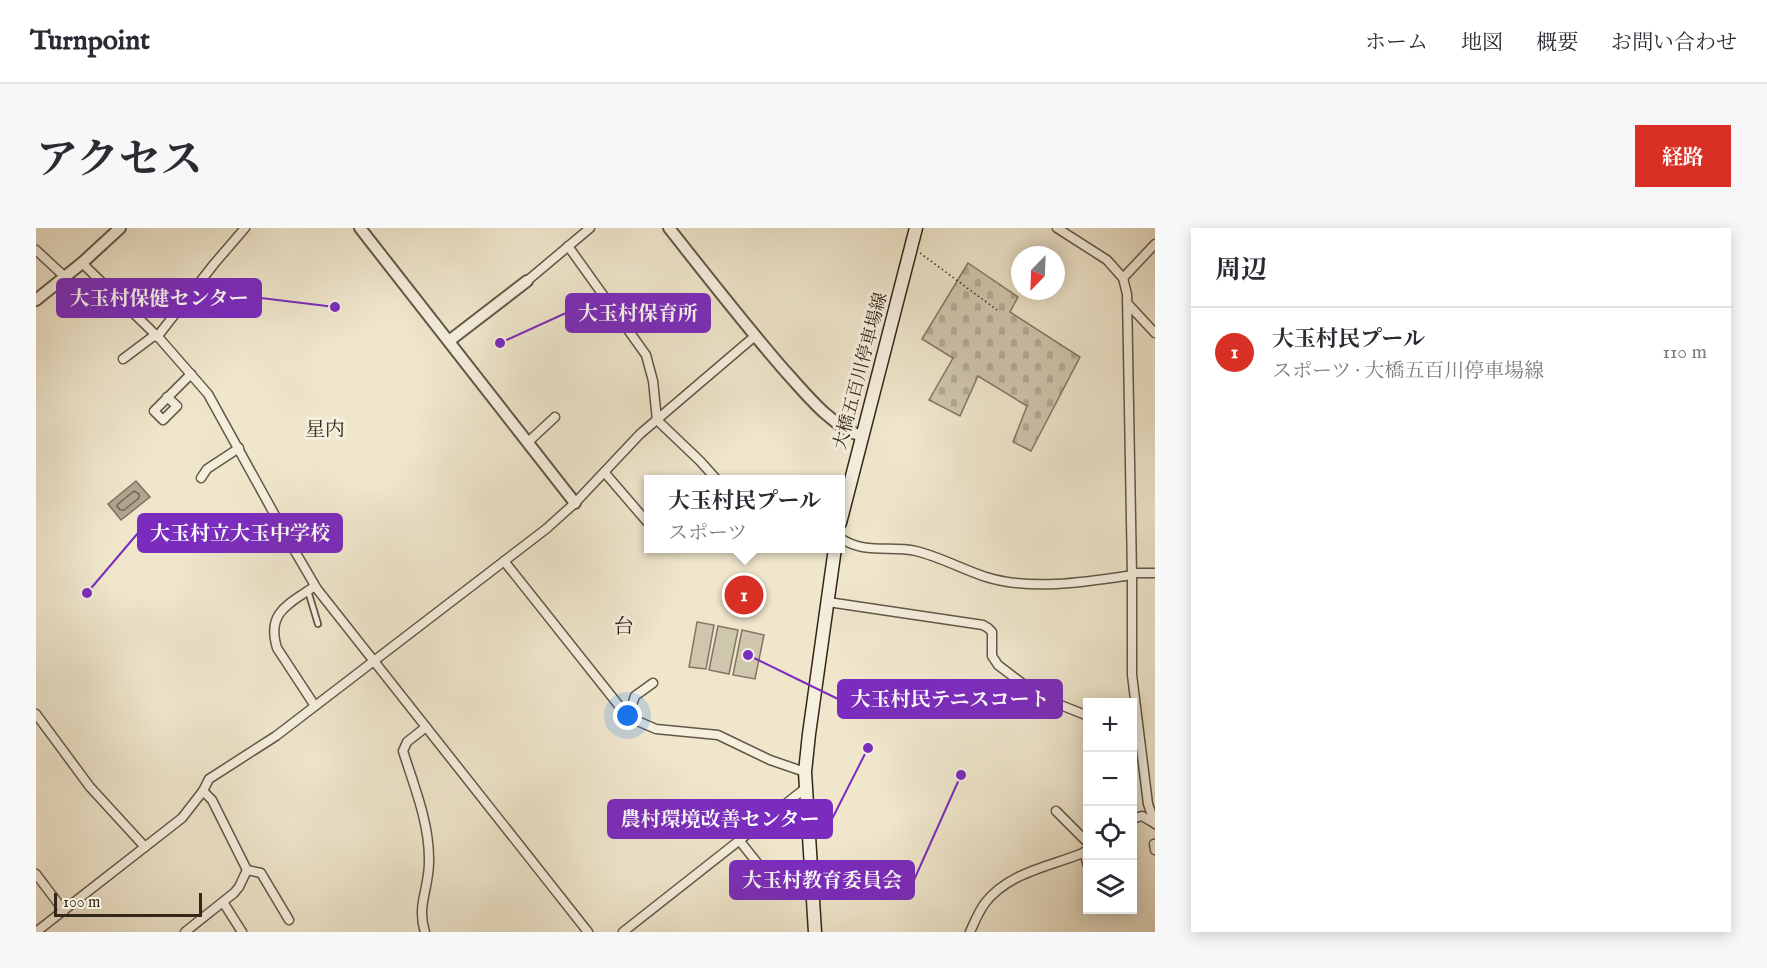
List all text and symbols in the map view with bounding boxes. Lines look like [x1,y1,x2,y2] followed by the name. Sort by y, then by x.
[30,24,150,59] text: Turnpoint
[1365,30,1428,57] text: ホーム
[1461,30,1503,57] text: 地図
[1536,30,1578,57] text: 概要
[1611,30,1737,57] text: お問い合わせ
[1635,125,1731,187] button: 経路
[36,135,203,188] text: アクセス
[1011,246,1065,300] north arrow
[1215,254,1267,287] text: 周辺
[57,279,261,317] callout: 大玉村保健センター
[69,287,249,312] text: 大玉村保健センター
[829,290,894,453] street label: 大橋五百川停車場線
[566,294,710,332] callout: 大玉村保育所
[578,302,698,327] text: 大玉村保育所
[1272,326,1425,354] text: 大玉村民プール
[1231,340,1238,365] text: 1
[1663,340,1707,365] text: 110 m
[1272,359,1544,384] text: スポーツ · 大橋五百川停車場線
[305,418,345,443] district label: 星内
[644,475,845,553] popup
[668,488,821,516] text: 大玉村民プール
[138,514,342,552] callout: 大玉村立大玉中学校
[668,521,747,546] text: スポーツ
[150,522,330,547] text: 大玉村立大玉中学校
[724,572,764,617] pin: 1
[614,615,634,640] district label: 台
[838,680,1062,718] callout: 大玉村民テニスコート
[850,688,1050,713] text: 大玉村民テニスコート
[1083,698,1137,914] map controls
[1083,698,1137,752] button: +
[613,701,642,730] your location
[1083,752,1137,806] button: −
[608,800,832,838] callout: 農村環境改善センター
[1083,806,1137,860] button: locate
[620,808,820,833] text: 農村環境改善センター
[1083,860,1137,914] button: layers
[730,861,914,899] callout: 大玉村教育委員会
[742,869,902,894] text: 大玉村教育委員会
[54,890,202,918] scale bar
[63,893,100,913] text: 100 m

